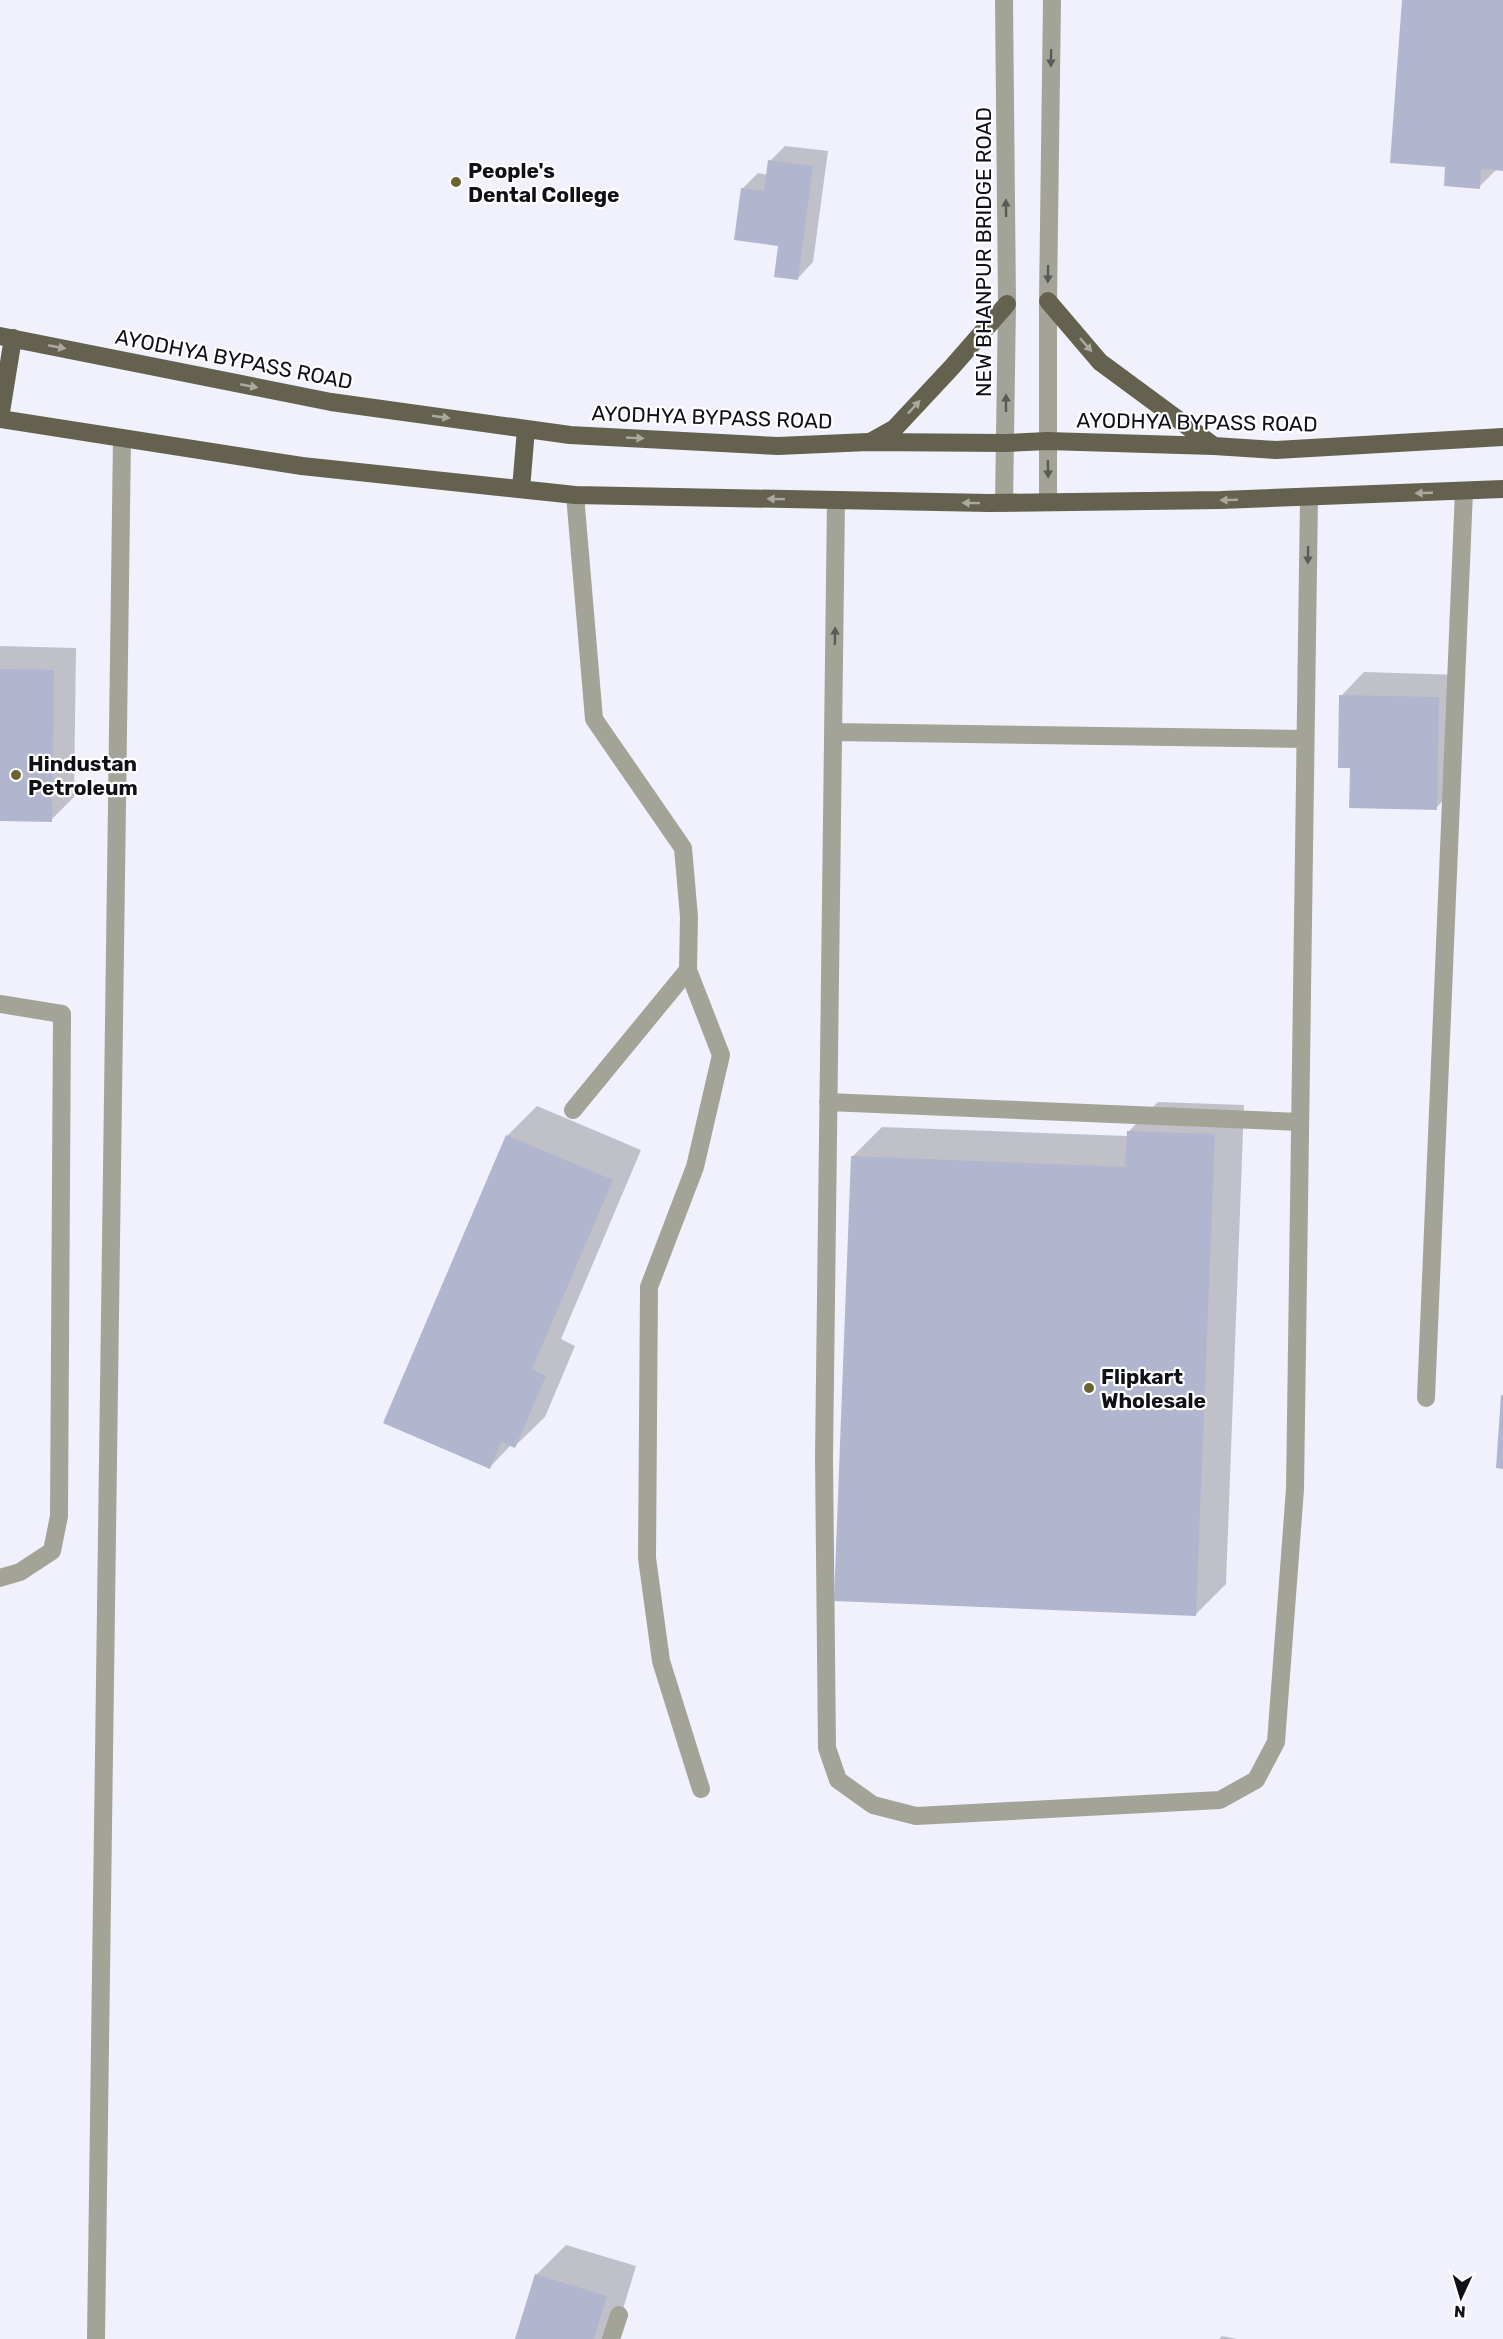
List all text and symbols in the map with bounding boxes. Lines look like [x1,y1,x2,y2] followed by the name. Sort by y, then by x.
[1046,49,1056,68] one-way arrow
[971,107,996,397] street label: NEW BHANPUR BRIDGE ROAD
[468,158,619,207] place label: People's Dental College
[449,175,463,189] marker: People's Dental College
[1001,198,1011,217] one-way arrow
[1043,265,1053,284] one-way arrow
[113,324,355,394] street label: AYODHYA BYPASS ROAD
[1079,337,1092,352] one-way arrow
[48,343,67,352] one-way arrow
[239,381,258,391] one-way arrow
[1001,393,1011,412] one-way arrow
[591,400,833,434] street label: AYODHYA BYPASS ROAD
[907,400,921,415] one-way arrow
[1076,407,1318,437] street label: AYODHYA BYPASS ROAD
[431,413,450,422] one-way arrow
[625,434,644,443] one-way arrow
[1043,460,1052,479] one-way arrow
[1414,488,1433,497] one-way arrow
[766,494,785,504] one-way arrow
[1219,495,1238,505] one-way arrow
[961,498,980,508] one-way arrow
[1303,546,1313,565] one-way arrow
[830,627,839,646] one-way arrow
[28,751,138,800] place label: Hindustan Petroleum
[9,768,23,782] marker: Hindustan Petroleum
[1101,1364,1206,1413] place label: Flipkart Wholesale
[1082,1381,1096,1395] marker: Flipkart Wholesale
[1431,2267,1491,2327] north arrow
[1454,2302,1466,2321] text: N

